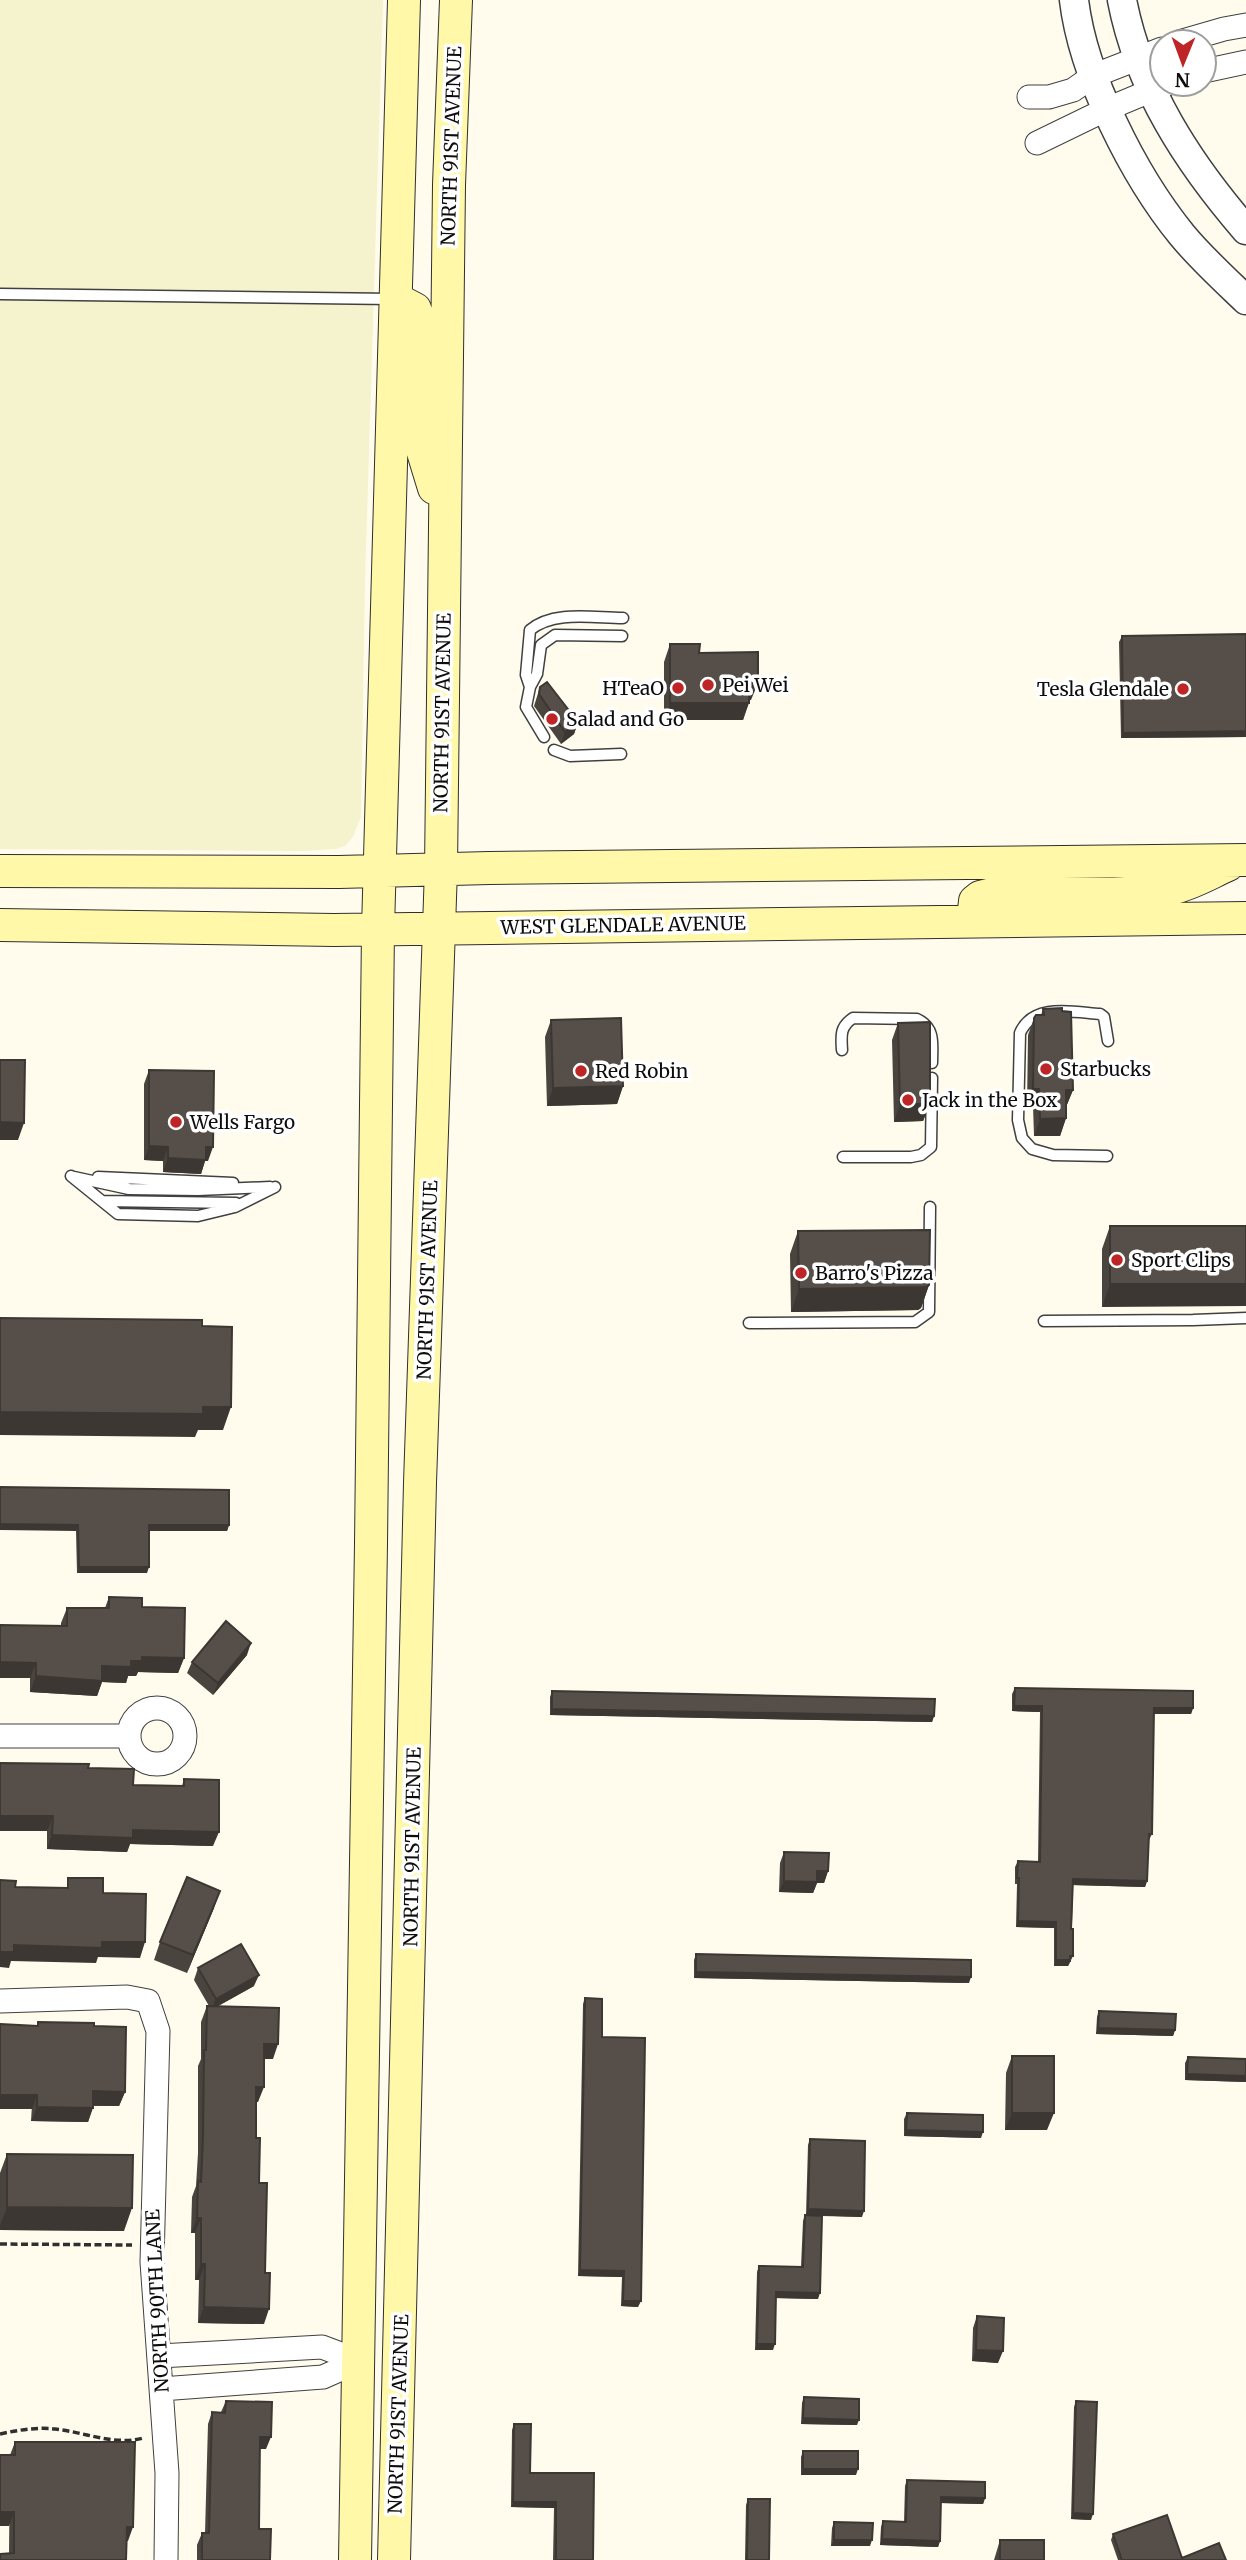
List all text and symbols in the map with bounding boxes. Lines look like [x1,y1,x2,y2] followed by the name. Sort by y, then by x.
[1148,28,1218,98] north arrow
[436,46,466,246] street label: NORTH 91ST AVENUE
[1175,68,1190,92] text: N
[428,613,456,813] street label: NORTH 91ST AVENUE
[722,673,789,697] place label: Pei Wei
[602,676,664,700] place label: HTeaO
[700,677,716,693] marker: Pei Wei
[1037,677,1169,701] place label: Tesla Glendale
[670,680,686,696] marker: HTeaO
[1175,681,1191,697] marker: Tesla Glendale
[566,707,684,731] place label: Salad and Go
[544,711,560,727] marker: Salad and Go
[499,911,746,939] street label: WEST GLENDALE AVENUE
[1060,1057,1151,1081] place label: Starbucks
[595,1059,689,1083] place label: Red Robin
[1038,1061,1054,1077] marker: Starbucks
[573,1063,589,1079] marker: Red Robin
[921,1088,1058,1112] place label: Jack in the Box
[900,1092,916,1108] marker: Jack in the Box
[189,1110,295,1134] place label: Wells Fargo
[168,1114,184,1130] marker: Wells Fargo
[412,1180,442,1380] street label: NORTH 91ST AVENUE
[1131,1248,1231,1272] place label: Sport Clips
[1109,1252,1125,1268] marker: Sport Clips
[815,1261,933,1285] place label: Barro's Pizza
[793,1265,809,1281] marker: Barro's Pizza
[398,1747,426,1947] street label: NORTH 91ST AVENUE
[140,2209,174,2393] street label: NORTH 90TH LANE
[383,2314,413,2514] street label: NORTH 91ST AVENUE

